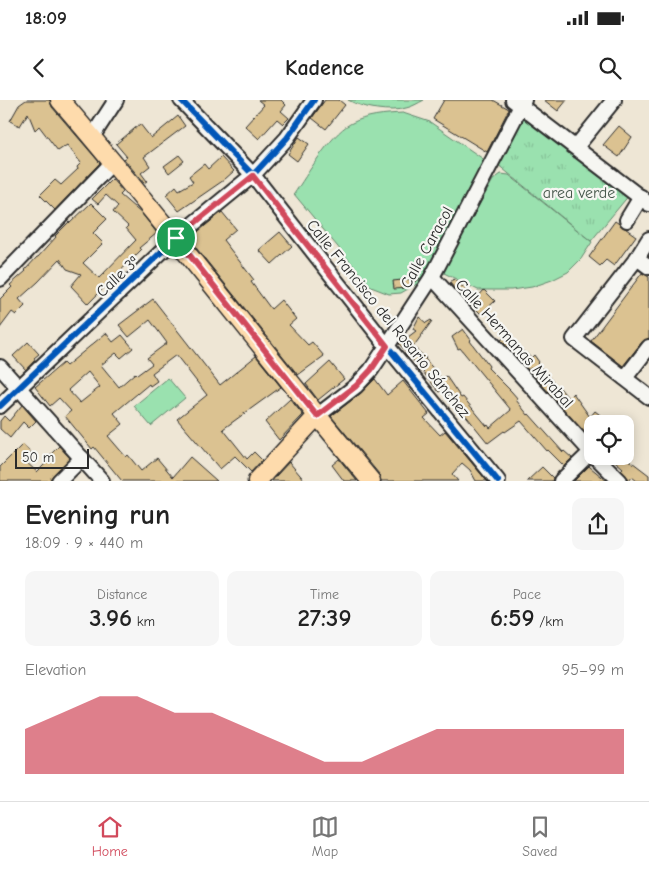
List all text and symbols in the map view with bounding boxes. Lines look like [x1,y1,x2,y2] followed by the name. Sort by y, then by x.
[25,7,67,29] text: 18:09
[25,54,53,82] icon: back
[596,54,624,82] icon: search
[285,55,364,81] text: Kadence
[543,184,615,202] park label: area verde
[397,204,457,291] street label: Calle Caracol
[303,216,474,421] street label: Calle Francisco del Rosario Sánchez
[155,217,197,259] pin
[162,224,190,252] icon: arrive
[93,253,143,301] street label: Calle 3ª
[452,276,577,412] street label: Calle Hermanas Mirabal
[584,415,634,465] map controls
[584,415,634,465] button: locate
[15,446,89,469] scale bar
[22,449,54,466] text: 50 m
[572,498,624,550] button: share
[25,499,170,531] text: Evening run
[25,534,143,552] text: 18:09 · 9 × 440 m
[97,586,147,603] text: Distance
[310,586,339,603] text: Time
[513,586,541,603] text: Pace
[89,603,132,632] text: 3.96
[297,603,352,632] text: 27:39
[490,603,535,632] text: 6:59
[132,613,155,630] text: km
[535,613,564,630] text: /km
[25,661,86,679] text: Elevation
[562,661,624,679] text: 95–99 m
[92,813,128,860] tab: Home
[311,813,339,860] tab: Map
[522,813,557,860] tab: Saved

